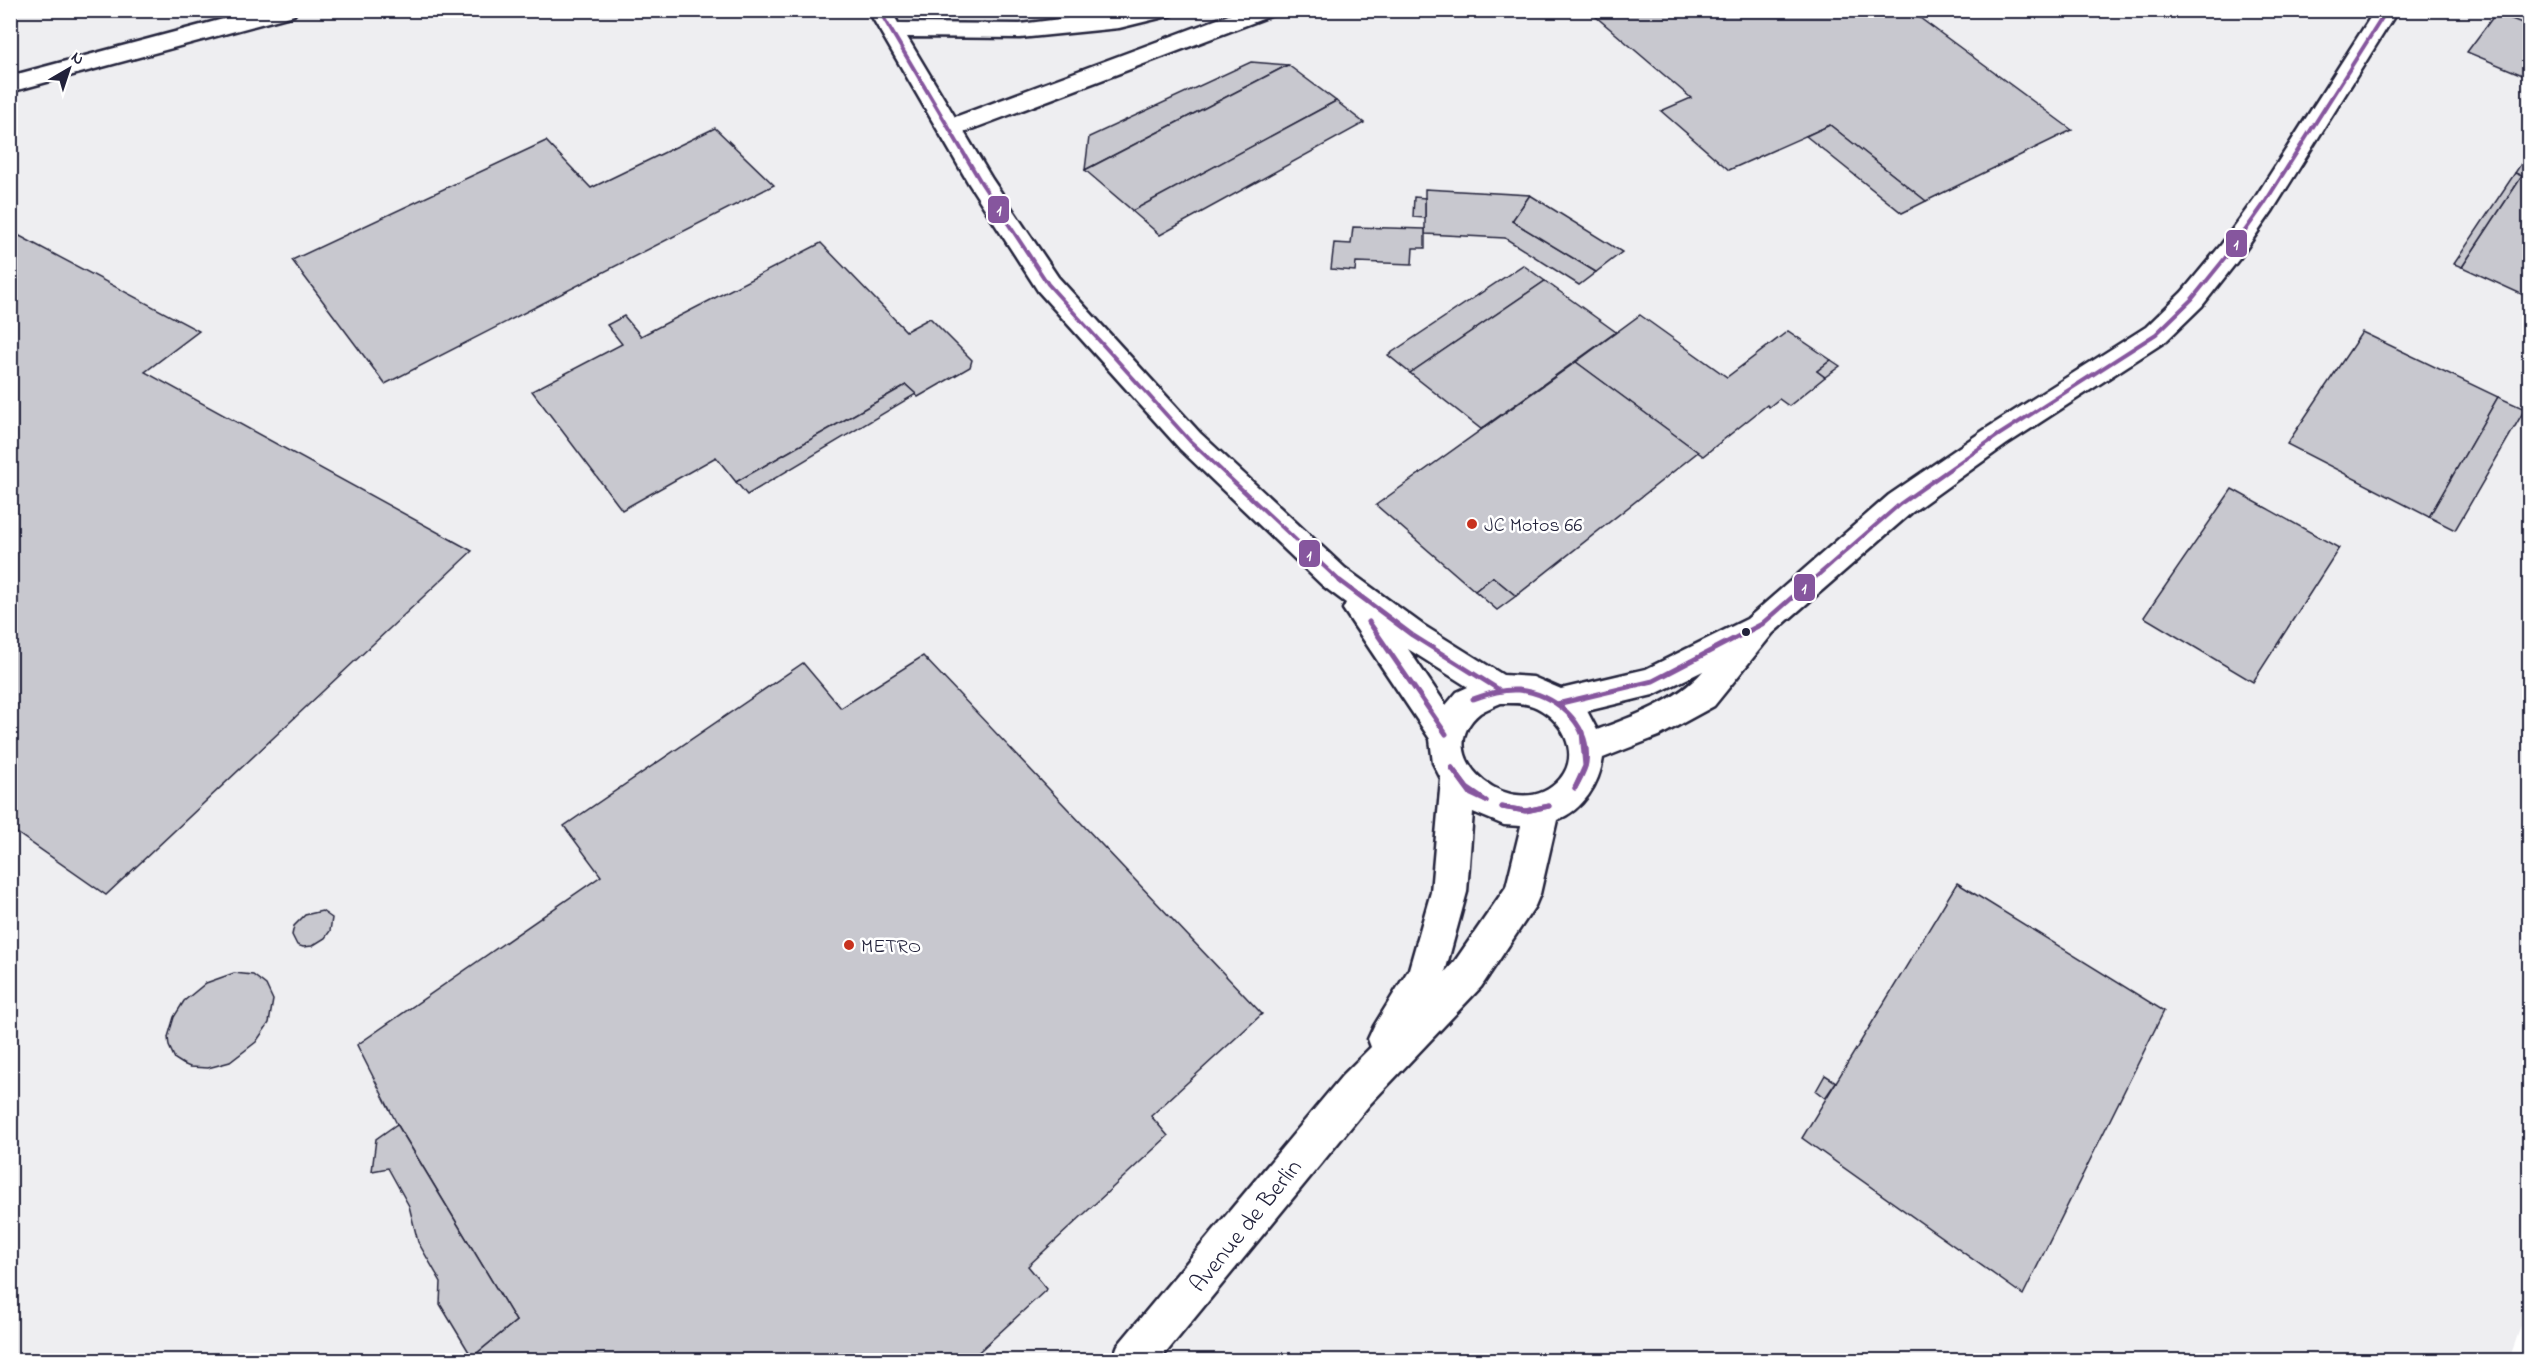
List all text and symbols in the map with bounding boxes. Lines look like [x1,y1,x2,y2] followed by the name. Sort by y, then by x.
[39,39,99,99] north arrow
[65,46,89,72] text: N
[987,195,1010,224] line badge: 1
[996,199,1002,223] text: 1
[2225,229,2248,258] line badge: 1
[2233,233,2239,257] text: 1
[1484,512,1582,541] place label: JC Motos 66
[1465,517,1479,531] marker: JC Motos 66
[1298,539,1321,568] line badge: 1
[1306,544,1312,568] text: 1
[1793,573,1816,602] line badge: 1
[1801,577,1807,601] text: 1
[1740,626,1752,638] unlabelled marker
[861,933,921,962] place label: METRO
[842,938,856,952] marker: METRO
[1182,1152,1312,1301] street label: Avenue de Berlin

